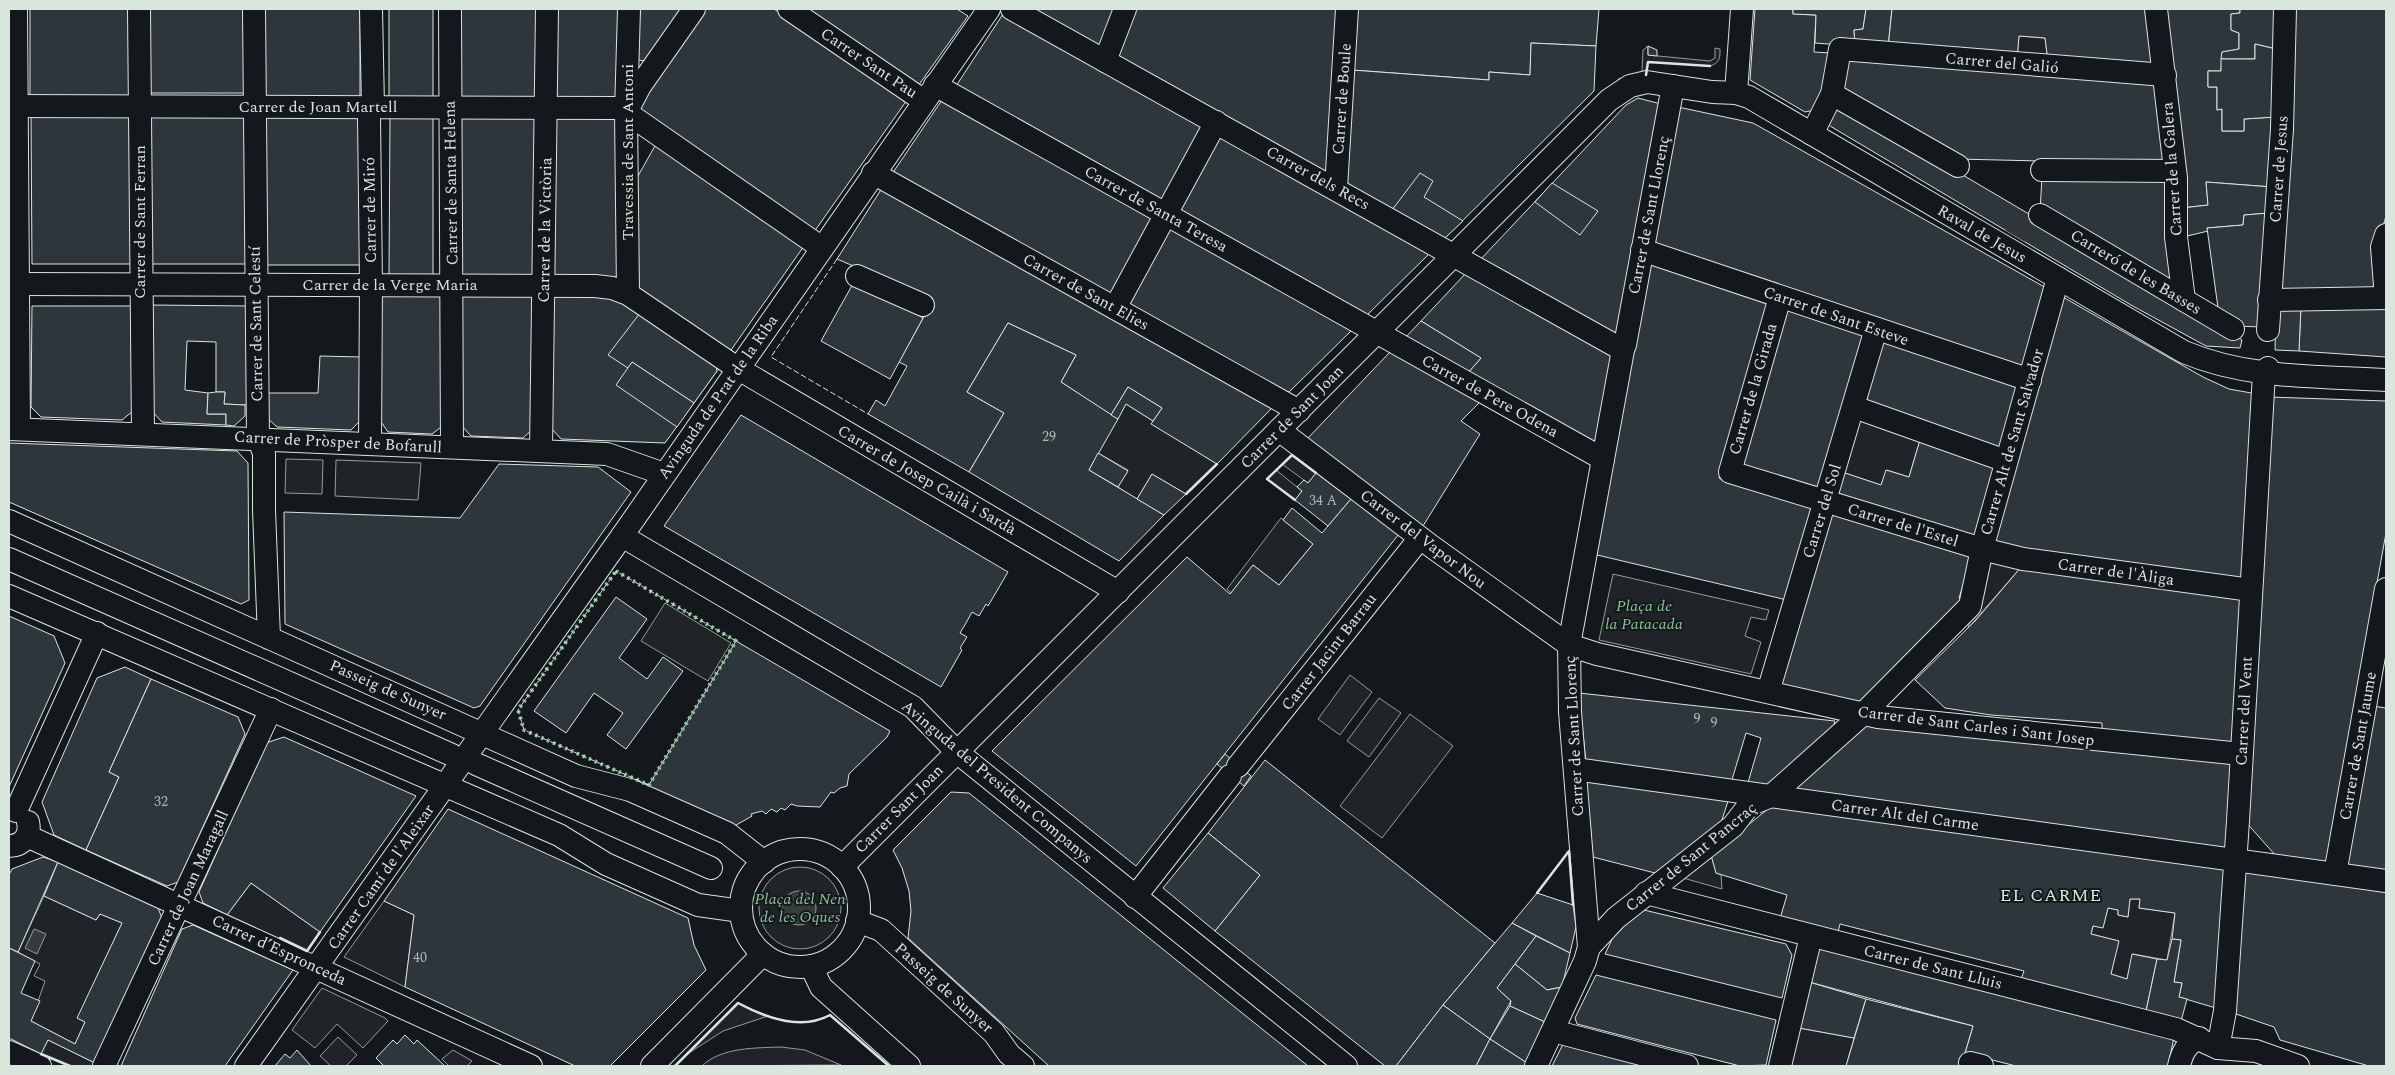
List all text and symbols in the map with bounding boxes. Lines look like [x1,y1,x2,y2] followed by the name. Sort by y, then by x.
[816,22,922,104] street label: Carrer Sant Pau
[1326,42,1358,156] street label: Carrer de Boule
[1944,46,2060,80] street label: Carrer del Galió
[616,64,640,240] street label: Travessia de Sant Antoni
[238,95,398,119] street label: Carrer de Joan Martell
[438,100,464,265] street label: Carrer de Santa Helena
[2155,101,2189,237] street label: Carrer de la Galera
[2263,115,2295,223] street label: Carrer de Jesus
[1622,134,1676,296] street label: Carrer de Sant Llorenç
[1262,140,1374,216] street label: Carrer dels Recs
[128,145,152,299] street label: Carrer de Sant Ferran
[357,157,383,263] street label: Carrer de Miró
[532,157,558,303] street label: Carrer de la Victòria
[1080,159,1232,259] street label: Carrer de Santa Teresa
[1933,199,2031,269] street label: Raval de Jesus
[2066,223,2206,321] street label: Carreró de les Basses
[243,245,269,402] street label: Carrer de Sant Celestí
[1018,247,1154,337] street label: Carrer de Sant Elies
[302,273,478,297] street label: Carrer de la Verge Maria
[1760,280,1912,352] street label: Carrer de Sant Esteve
[652,310,784,484] street label: Avinguda de Prat de la Riba
[1723,320,1783,458] street label: Carrer de la Girada
[1974,346,2050,538] street label: Carrer Alt de Sant Salvador
[1417,348,1563,444] street label: Carrer de Pere Odena
[1235,360,1349,474] street label: Carrer de Sant Joan
[833,419,1021,541] street label: Carrer de Josep Cailà i Sardà
[233,425,443,459] street label: Carrer de Pròsper de Bofarull
[1042,426,1056,447] house number: 29
[1796,461,1848,561] street label: Carrer del Sol
[1355,483,1491,595] street label: Carrer del Vapor Nou
[1309,490,1337,511] house number: 34 A
[1845,497,1961,553] street label: Carrer de l'Estel
[2056,552,2176,592] street label: Carrer de l'Àliga
[1275,588,1383,716] street label: Carrer Jacint Barrau
[1605,594,1683,636] park label: Plaça de la Patacada
[326,653,450,727] street label: Passeig de Sunyer
[1558,655,1590,817] street label: Carrer de Sant Llorenç
[2229,655,2259,766] street label: Carrer del Vent
[2333,670,2383,822] street label: Carrer de Sant Jaume
[896,695,1098,869] street label: Avinguda del President Companys
[1856,700,2096,752] street label: Carrer de Sant Carles i Sant Josep
[1694,708,1701,729] house number: 9
[1711,712,1718,733] house number: 9
[849,759,949,859] street label: Carrer Sant Joan
[154,791,168,812] house number: 32
[1829,793,1981,837] street label: Carrer Alt del Carme
[1620,796,1762,918] street label: Carrer de Sant Pancraç
[322,799,440,955] street label: Carrer Camí de l'Aleixar
[141,806,235,970] street label: Carrer de Joan Maragall
[2000,882,2102,909] district label: EL CARME
[754,887,846,929] park label: Plaça del Nen de les Oques
[208,908,350,992] street label: Carrer d’Espronceda
[889,937,999,1039] street label: Passeig de Sunyer
[1861,938,2005,996] street label: Carrer de Sant Lluis
[413,947,427,968] house number: 40

